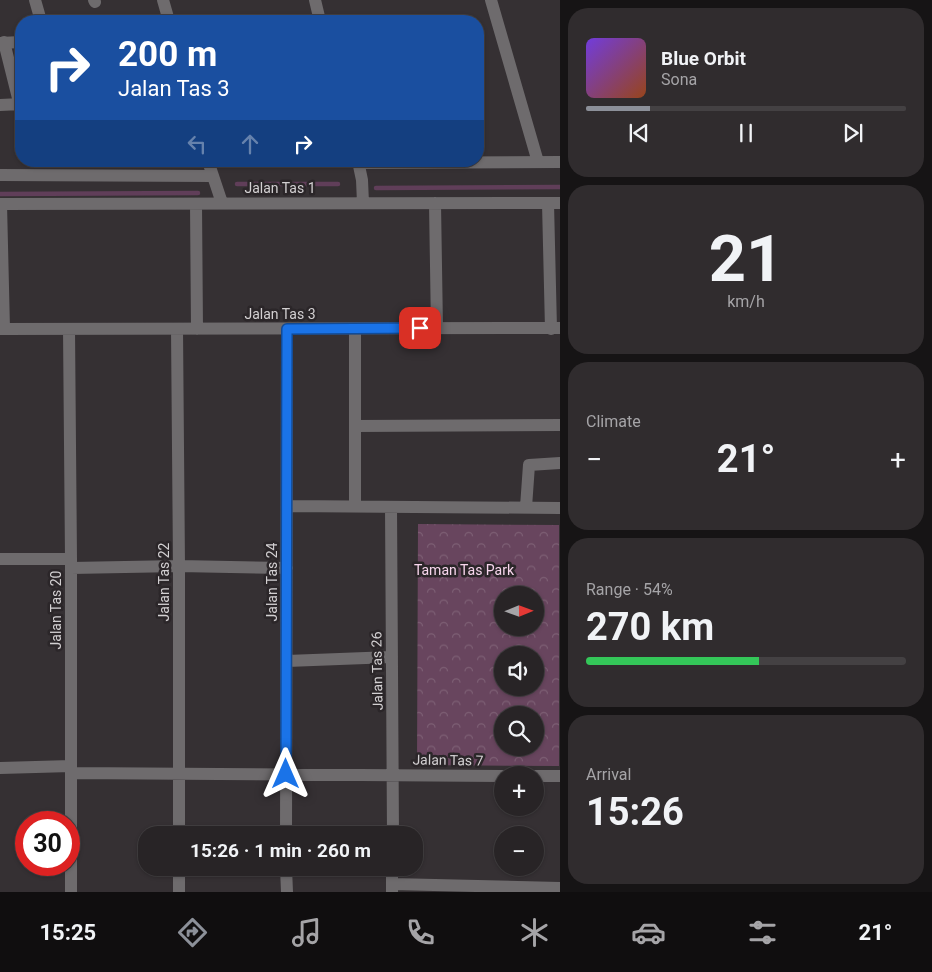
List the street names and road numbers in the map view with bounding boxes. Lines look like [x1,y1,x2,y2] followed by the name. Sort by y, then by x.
[244,180,316,196] street label: Jalan Tas 1
[244,306,316,322] street label: Jalan Tas 3
[156,542,172,621] street label: Jalan Tas 22
[264,542,280,621] street label: Jalan Tas 24
[48,570,64,649] street label: Jalan Tas 20
[368,631,386,711] street label: Jalan Tas 26
[412,751,484,769] street label: Jalan Tas 7

